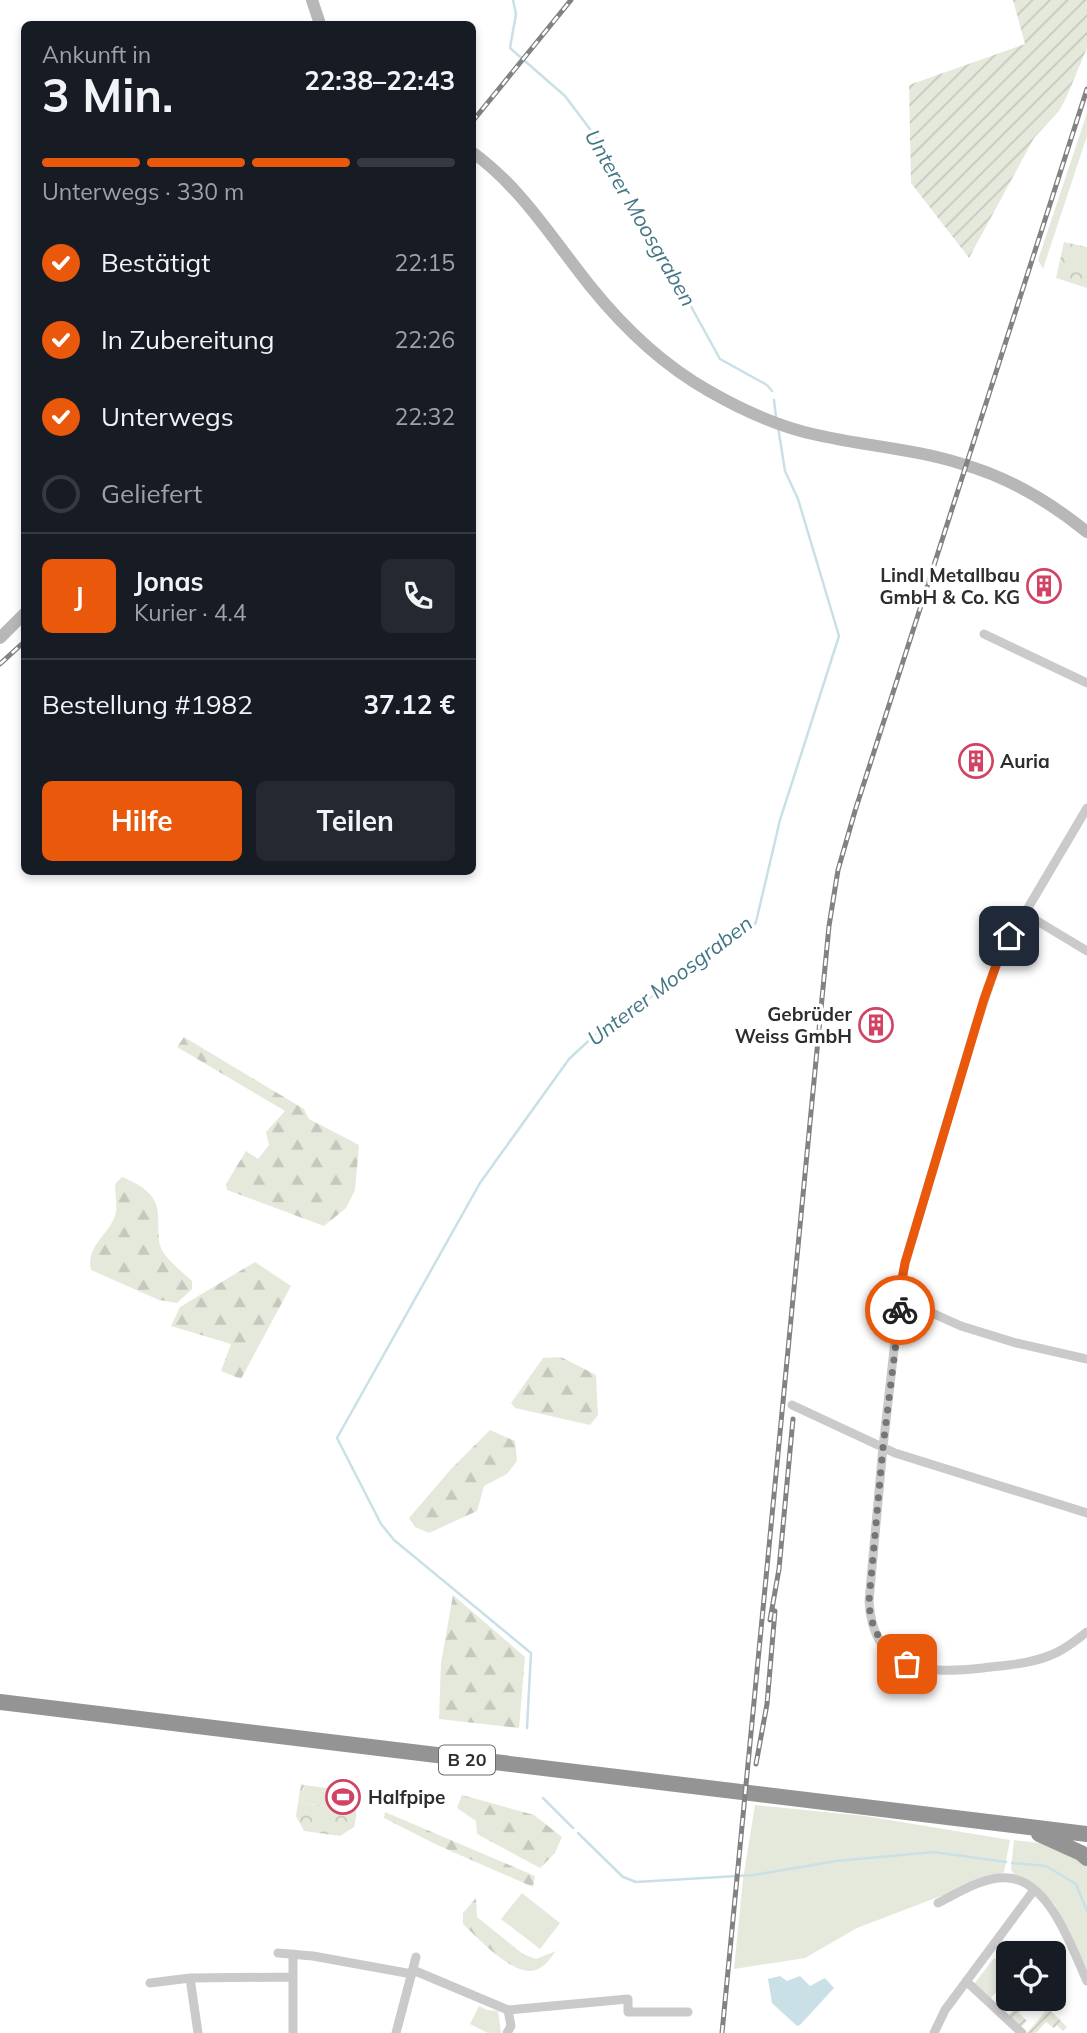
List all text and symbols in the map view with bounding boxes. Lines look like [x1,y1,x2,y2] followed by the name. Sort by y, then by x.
[42,40,151,69] text: Ankunft in
[304,64,455,97] text: 22:38–22:43
[42,66,173,124] text: 3 Min.
[580,124,702,311] water label: Unterer Moosgraben
[42,177,244,206] text: Unterwegs · 330 m
[42,244,80,282] icon: check
[101,246,210,279] text: Bestätigt
[395,248,455,277] text: 22:15
[42,321,80,359] icon: check
[101,323,274,356] text: In Zubereitung
[395,325,455,354] text: 22:26
[42,398,80,436] icon: check
[101,400,234,433] text: Unterwegs
[395,402,455,431] text: 22:32
[101,477,202,510] text: Geliefert
[381,559,455,633] button: phone
[880,563,1020,609] place label: Lindl Metallbau GmbH & Co. KG
[134,565,204,598] text: Jonas
[1025,567,1063,605] building icon: Lindl Metallbau GmbH & Co. KG
[74,580,84,613] text: J
[134,598,246,627] text: Kurier · 4.4
[42,688,253,721] text: Bestellung #1982
[363,688,455,721] text: 37.12 €
[957,742,995,780] building icon: Auria
[1000,749,1050,773] place label: Auria
[42,781,242,861] button: Hilfe
[256,781,455,861] button: Teilen
[979,906,1039,966] pin
[582,910,757,1051] water label: Unterer Moosgraben
[990,917,1028,955] icon: home
[735,1002,853,1048] place label: Gebrüder Weiss GmbH
[857,1006,895,1044] building icon: Gebrüder Weiss GmbH
[865,1275,935,1345] courier
[881,1291,919,1329] icon: bike
[877,1634,937,1694] pin
[888,1645,926,1683] icon: bag
[439,1745,495,1774] road number: B 20
[324,1778,362,1816] sports icon: Halfpipe
[368,1785,445,1809] place label: Halfpipe
[996,1941,1066,2011] map controls
[996,1941,1066,2011] button: locate

